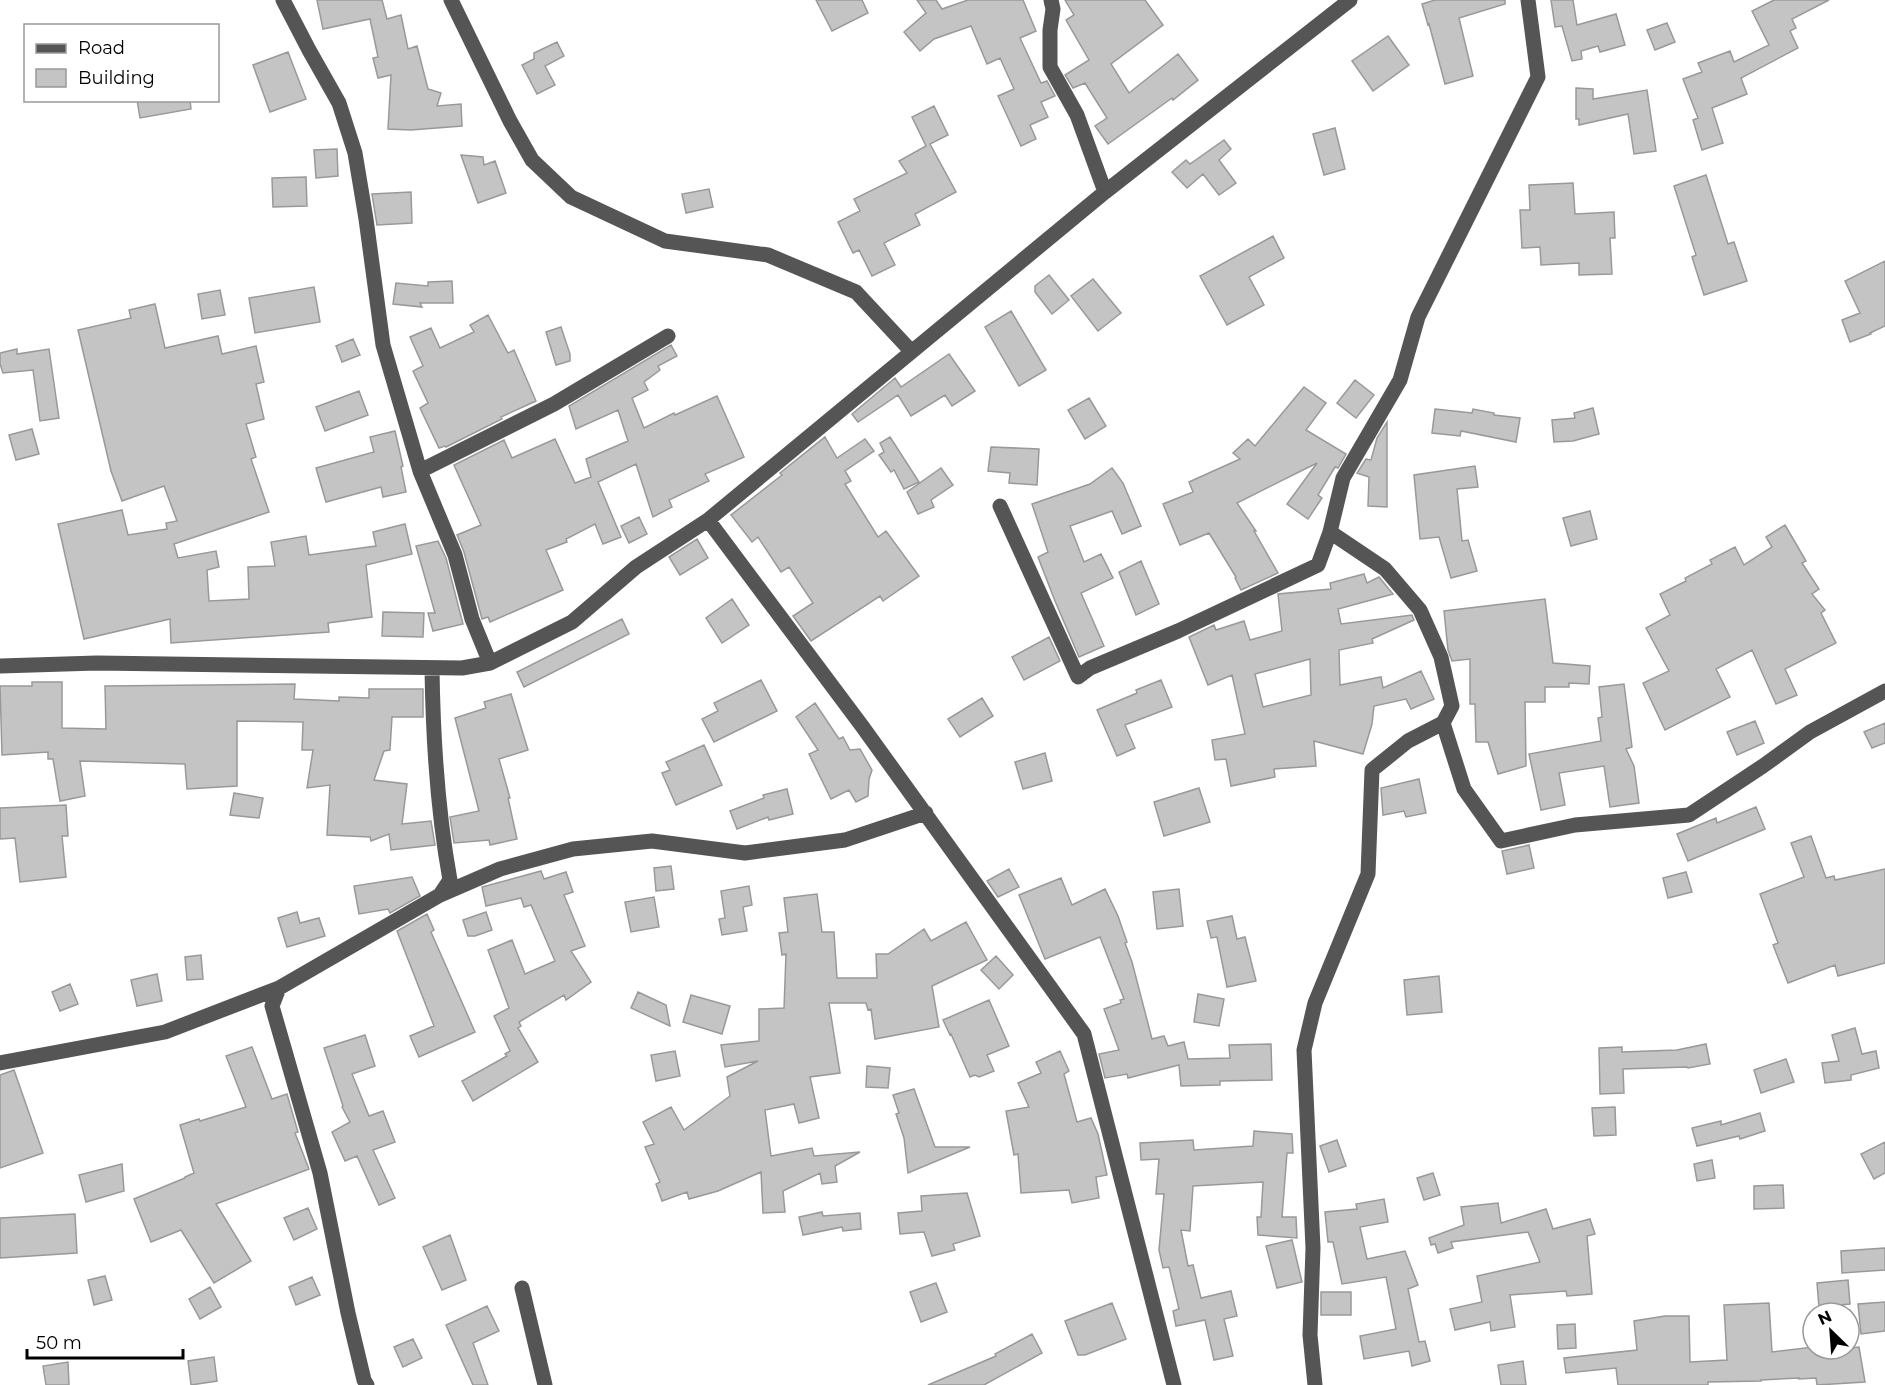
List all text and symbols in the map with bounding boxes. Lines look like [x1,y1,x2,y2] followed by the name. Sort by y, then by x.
[24,24,219,102] legend
[78,37,125,59] text: Road
[78,67,155,89] text: Building
[1801,1301,1861,1361] north arrow
[1815,1307,1835,1329] text: N
[27,1322,183,1360] scale bar
[36,1332,82,1354] text: 50 m

